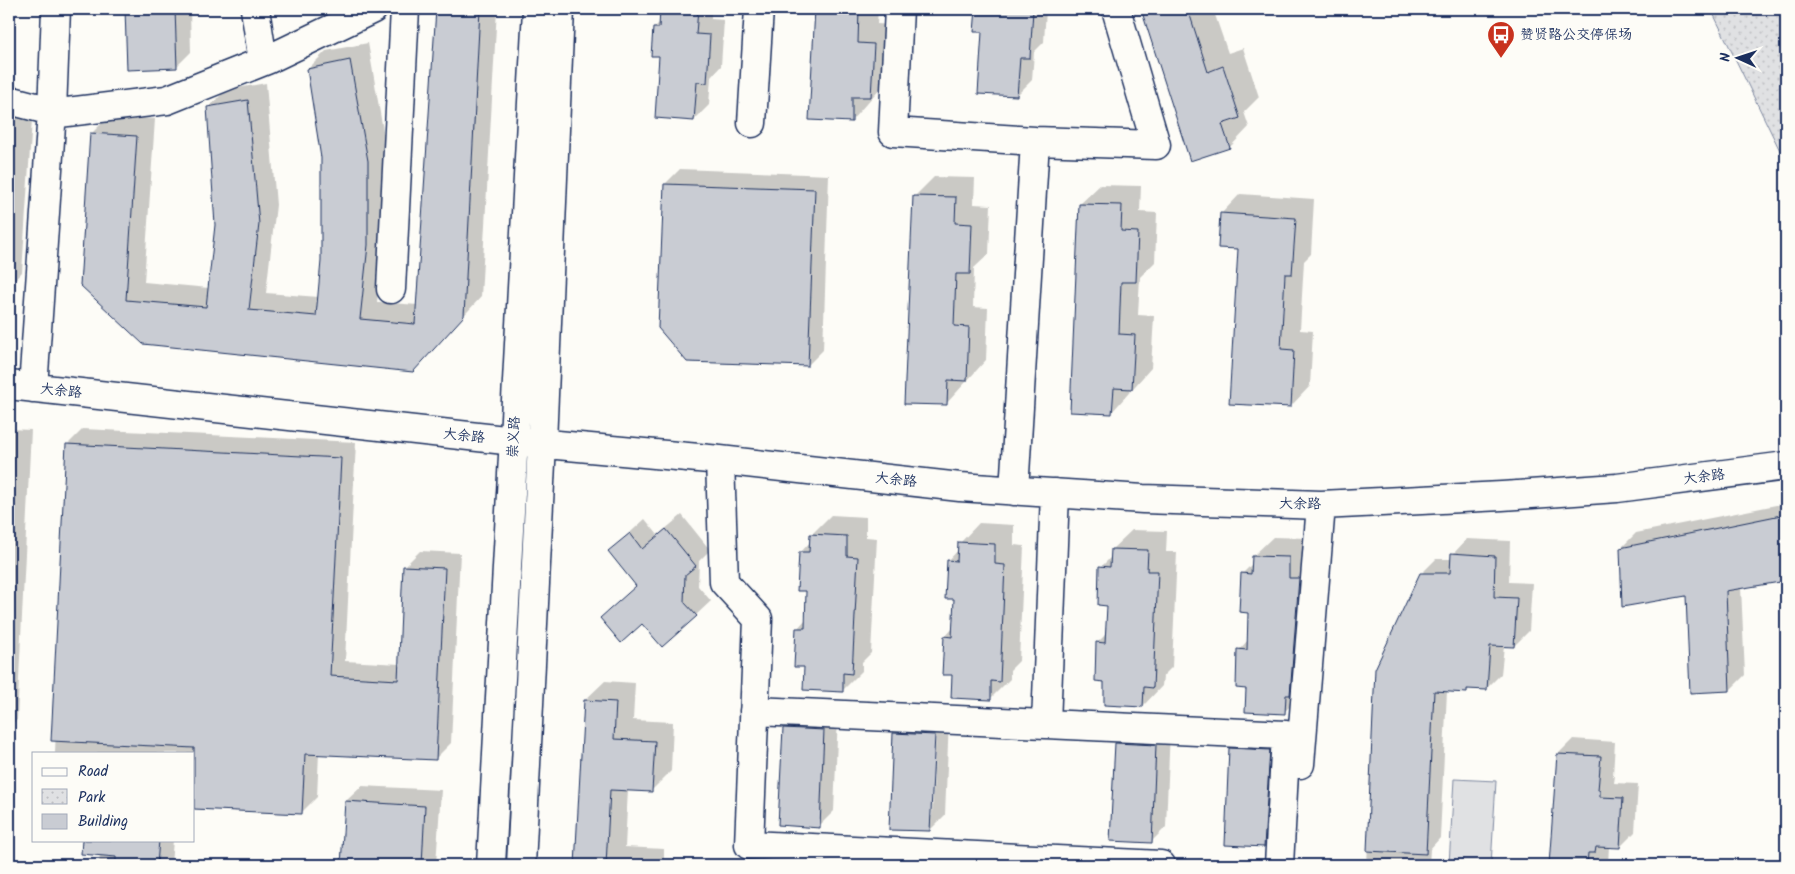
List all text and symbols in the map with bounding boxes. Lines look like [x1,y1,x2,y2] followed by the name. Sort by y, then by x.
[1486,20,1516,59] bus stop icon: 赞贤路公交停保场
[1520,24,1632,46] place label: 赞贤路公交停保场
[1712,32,1762,82] north arrow
[1715,52,1737,62] text: N
[39,378,83,404] street label: 大余路
[502,415,526,459] street label: 崇义路
[442,423,486,449] street label: 大余路
[1682,464,1726,490] street label: 大余路
[874,467,918,493] street label: 大余路
[1279,493,1321,515] street label: 大余路
[32,752,195,842] legend
[78,760,109,784] text: Road
[78,786,106,810] text: Park
[78,810,128,834] text: Building

